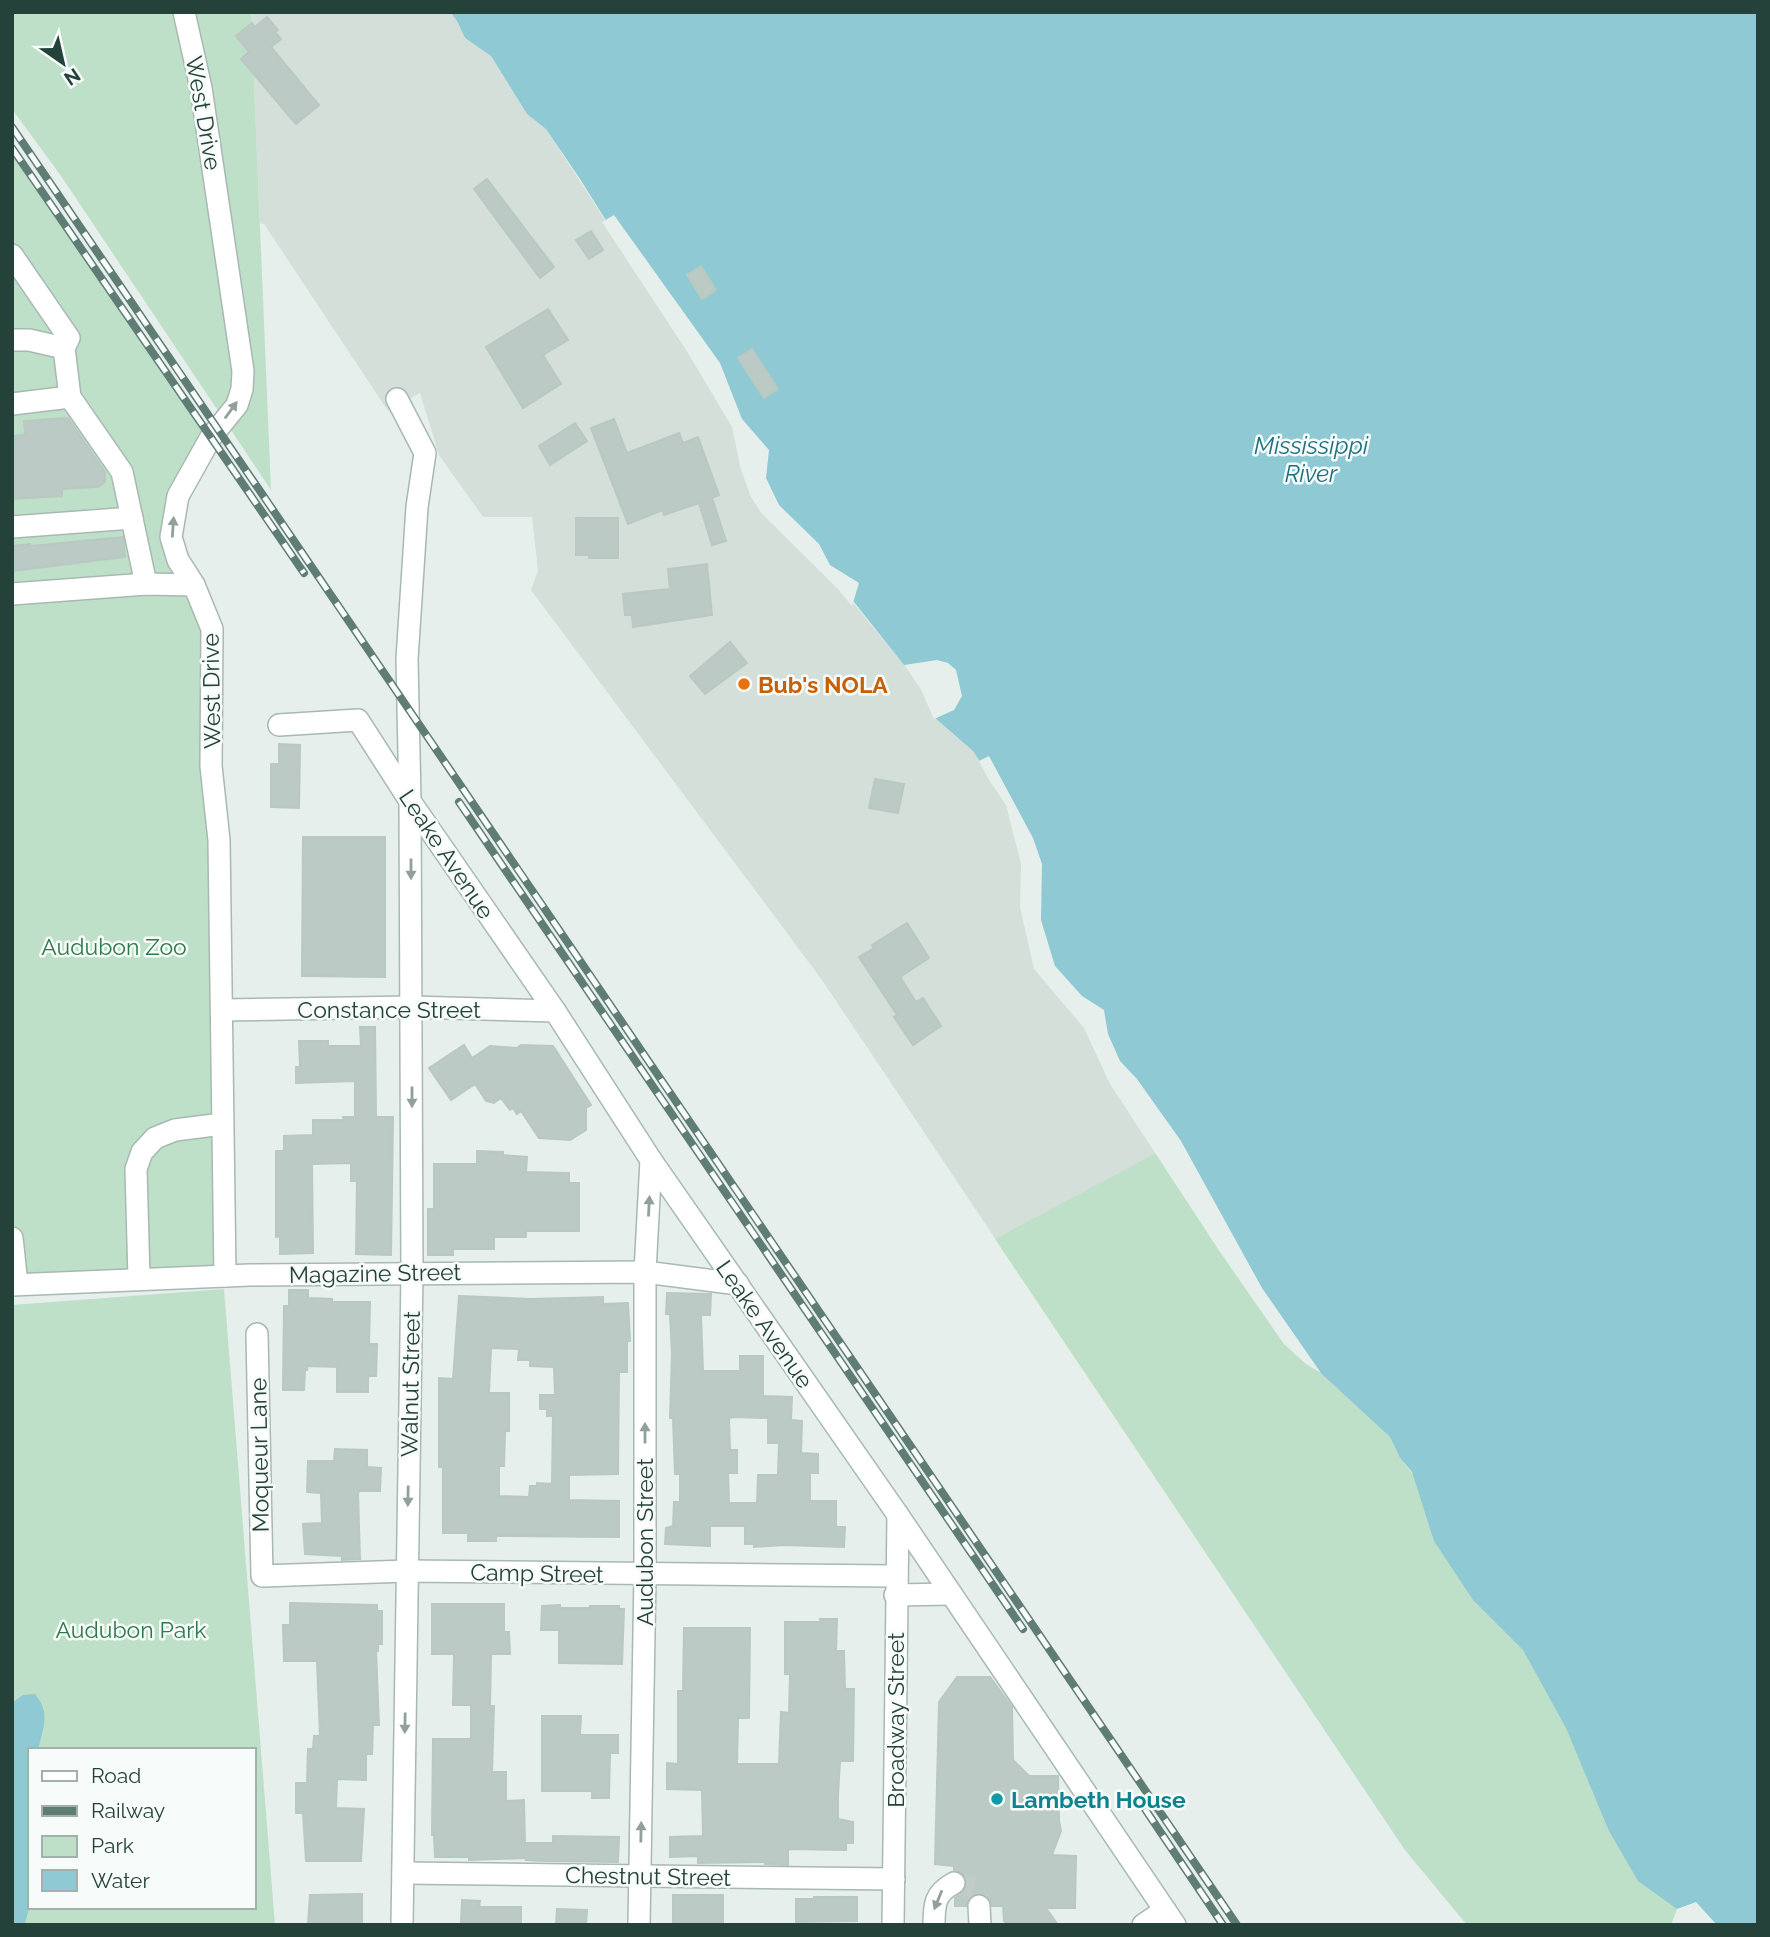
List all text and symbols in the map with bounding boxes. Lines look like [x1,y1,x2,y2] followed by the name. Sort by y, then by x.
[28,28,98,98] north arrow
[181,54,227,172] street label: West Drive
[60,64,85,90] text: N
[224,401,238,420] one-way arrow
[1254,431,1369,488] water label: Mississippi River
[168,516,179,538] one-way arrow
[196,633,226,749] street label: West Drive
[758,671,888,698] place label: Bub's NOLA
[736,676,752,692] marker: Bub's NOLA
[394,784,500,924] street label: Leake Avenue
[405,859,417,881] one-way arrow
[41,933,187,960] park label: Audubon Zoo
[297,996,481,1023] street label: Constance Street
[406,1086,418,1108] one-way arrow
[643,1194,654,1216] one-way arrow
[711,1255,819,1393] street label: Leake Avenue
[289,1258,462,1288] street label: Magazine Street
[395,1310,425,1457] street label: Walnut Street
[244,1377,274,1533] street label: Moqueur Lane
[639,1422,651,1444] one-way arrow
[631,1458,658,1626] street label: Audubon Street
[403,1485,414,1507] one-way arrow
[470,1558,604,1588] street label: Camp Street
[55,1616,207,1643] park label: Audubon Park
[882,1632,909,1808] street label: Broadway Street
[399,1713,411,1735] one-way arrow
[28,1748,256,1909] legend
[91,1763,141,1788] text: Road
[1011,1786,1186,1813] place label: Lambeth House
[989,1791,1005,1807] marker: Lambeth House
[91,1798,165,1823] text: Railway
[635,1821,646,1843] one-way arrow
[91,1833,134,1858] text: Park
[565,1861,731,1891] street label: Chestnut Street
[91,1868,150,1893] text: Water
[932,1890,943,1911] one-way arrow

